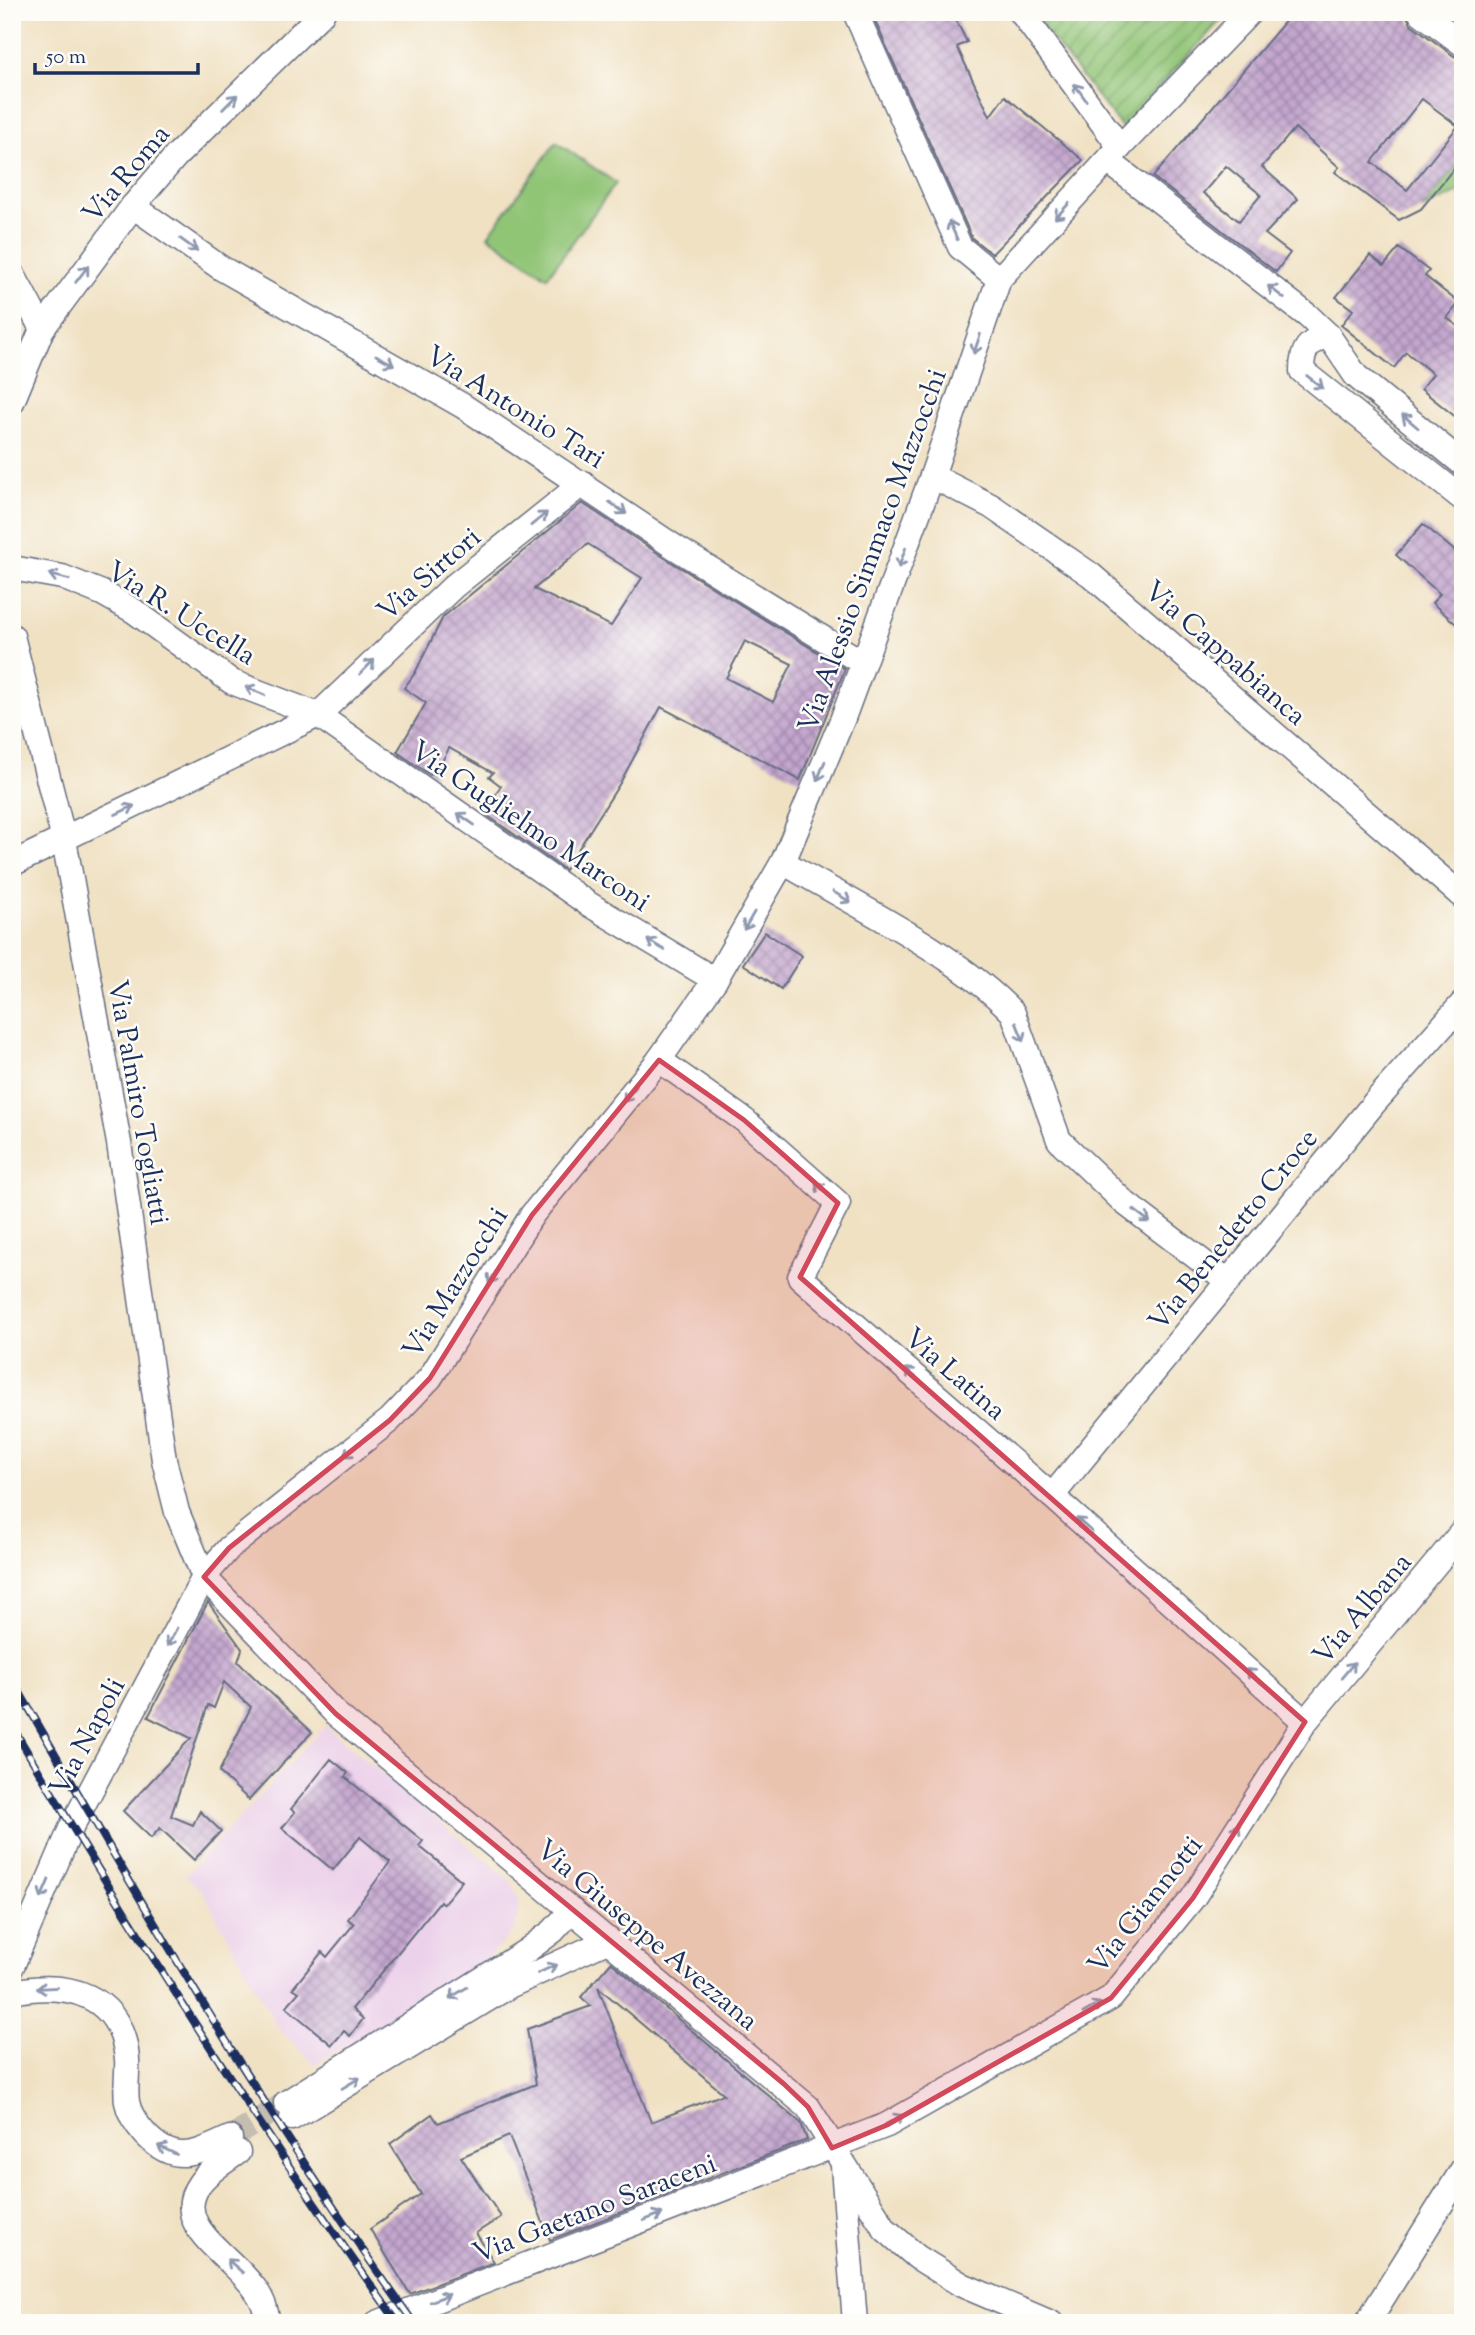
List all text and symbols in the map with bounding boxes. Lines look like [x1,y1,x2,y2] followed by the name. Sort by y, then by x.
[35,32,198,76] scale bar
[45,43,86,73] text: 50 m
[1072,83,1087,102] one-way arrow
[221,94,238,111] one-way arrow
[74,117,181,233] street label: Via Roma
[1053,202,1070,219] one-way arrow
[946,220,959,242] one-way arrow
[179,238,198,252] one-way arrow
[74,265,89,284] one-way arrow
[1267,284,1286,299] one-way arrow
[970,332,982,354] one-way arrow
[417,337,612,480] street label: Via Antonio Tari
[374,354,395,367] one-way arrow
[789,364,958,738] street label: Via Alessio Simmaco Mazzocchi
[1306,374,1324,389] one-way arrow
[1401,413,1419,429] one-way arrow
[608,501,628,515] one-way arrow
[529,511,548,526] one-way arrow
[369,519,491,632] street label: Via Sirtori
[894,547,907,569] one-way arrow
[98,553,263,677] street label: Via R. Uccella
[49,570,71,583] one-way arrow
[1134,572,1314,736] street label: Via Cappabianca
[358,659,375,676] one-way arrow
[244,684,266,697] one-way arrow
[401,732,658,923] street label: Via Guglielmo Marconi
[814,760,827,781] one-way arrow
[114,802,135,816] one-way arrow
[457,812,476,826] one-way arrow
[832,890,852,904] one-way arrow
[742,910,755,931] one-way arrow
[646,937,666,951] one-way arrow
[96,977,178,1228] street label: Via Palmiro Togliatti
[1015,1021,1028,1043] one-way arrow
[623,1084,638,1102] one-way arrow
[1140,1121,1329,1341] street label: Via Benedetto Croce
[815,1182,832,1199] one-way arrow
[394,1200,519,1367] street label: Via Mazzocchi
[1133,1208,1151,1223] one-way arrow
[487,1265,501,1285] one-way arrow
[894,1319,1014,1431] street label: Via Latina
[904,1367,922,1383] one-way arrow
[343,1442,362,1457] one-way arrow
[1076,1517,1094,1533] one-way arrow
[1304,1545,1422,1675] street label: Via Albana
[165,1626,179,1647] one-way arrow
[1340,1661,1356,1679] one-way arrow
[1245,1668,1263,1684] one-way arrow
[41,1671,137,1804] street label: Via Napoli
[1227,1824,1242,1843] one-way arrow
[1079,1828,1213,1984] street label: Via Giannotti
[526,1831,766,2042] street label: Via Giuseppe Avezzana
[38,1878,51,1899] one-way arrow
[536,1962,557,1975] one-way arrow
[36,1981,59,1994] one-way arrow
[449,1987,469,2001] one-way arrow
[1082,2001,1102,2015] one-way arrow
[340,2075,360,2089] one-way arrow
[884,2113,904,2127] one-way arrow
[157,2143,178,2156] one-way arrow
[467,2145,723,2275] street label: Via Gaetano Saraceni
[641,2209,663,2222] one-way arrow
[226,2258,244,2274] one-way arrow
[429,2290,451,2303] one-way arrow

